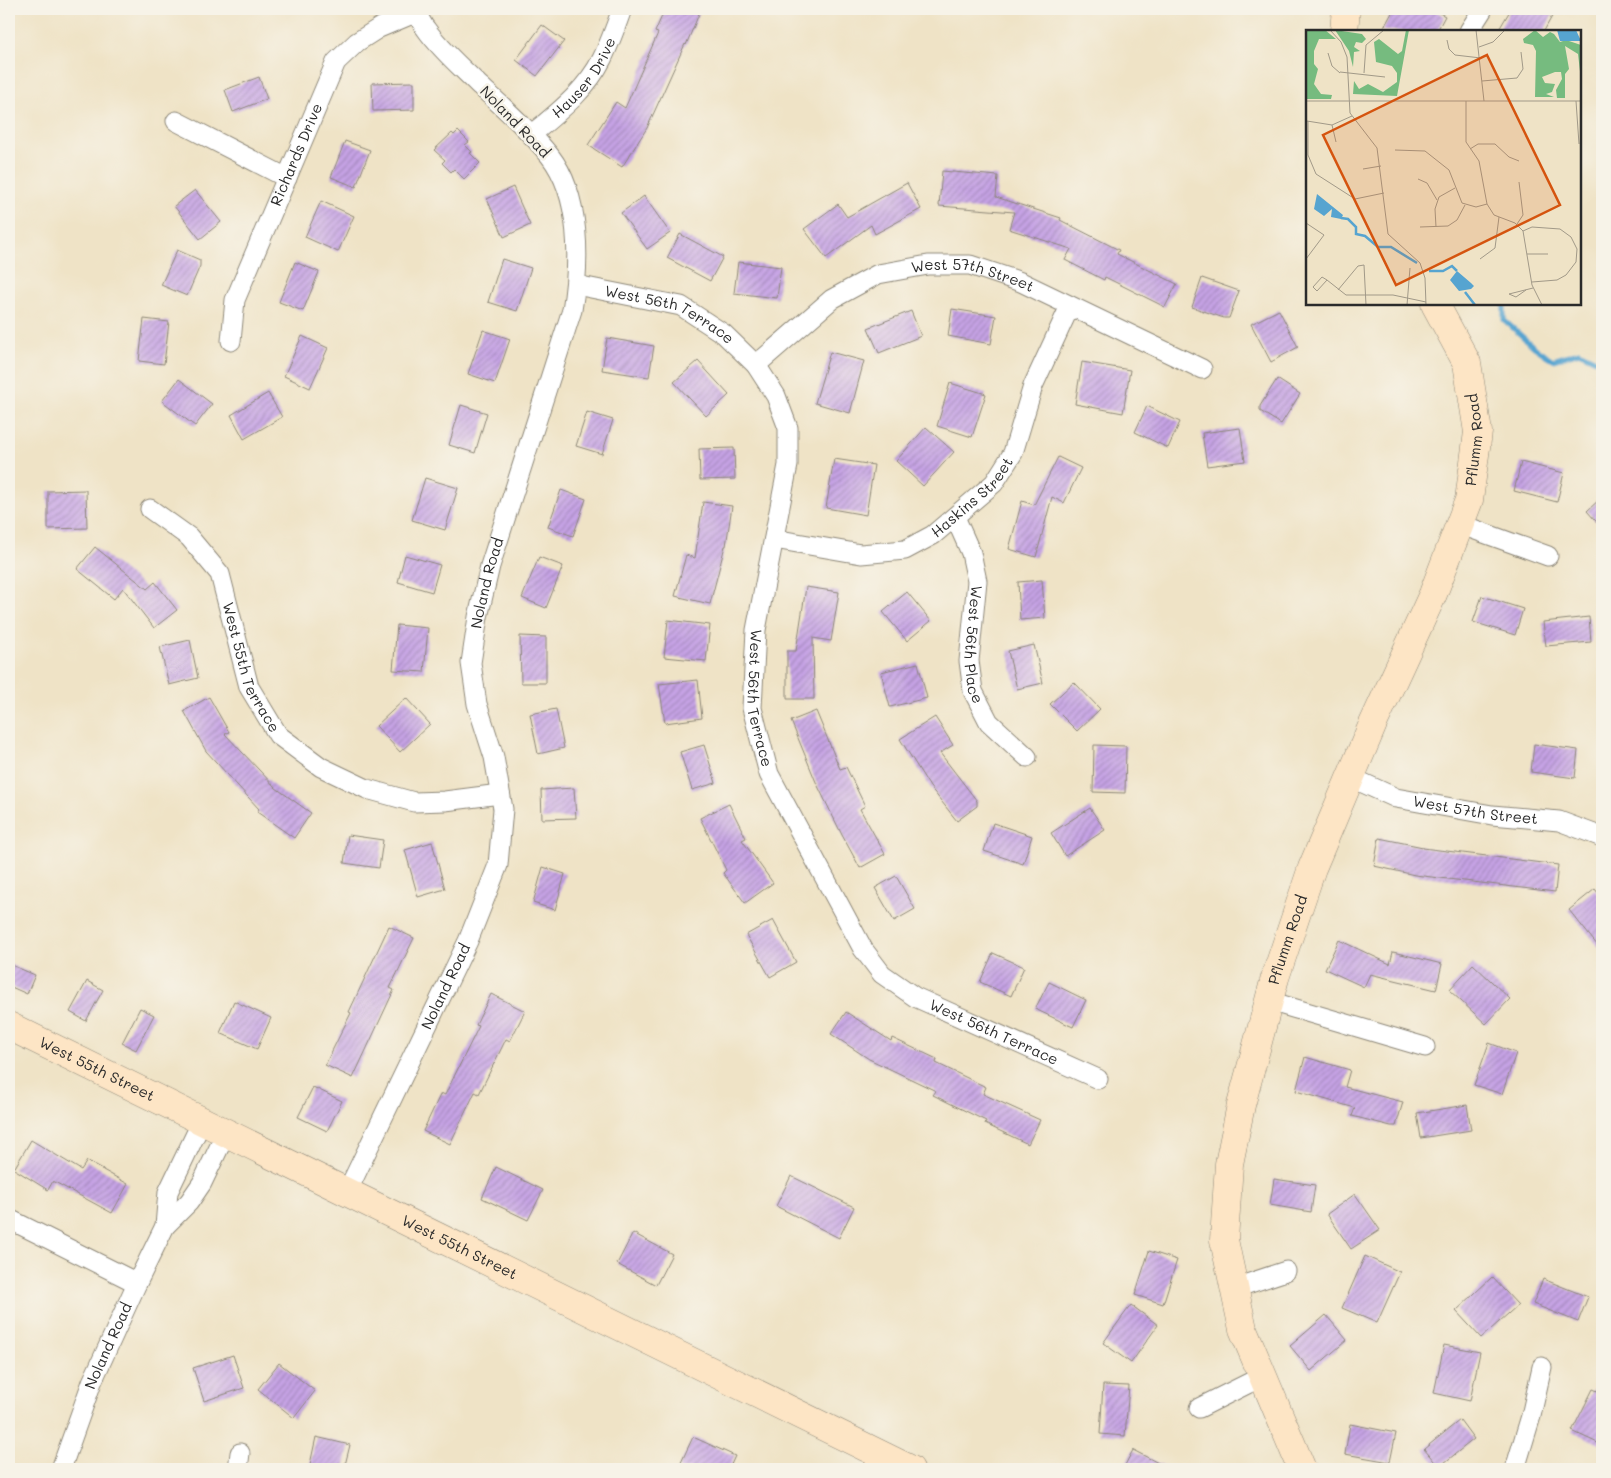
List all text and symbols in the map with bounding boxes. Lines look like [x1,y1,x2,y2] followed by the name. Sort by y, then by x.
[1306,30,1581,305] inset map
[547,34,620,122] street label: Hauser Drive
[476,81,555,162] street label: Noland Road
[265,100,326,209] street label: Richards Drive
[910,254,1038,296] street label: West 57th Street
[603,280,739,348] street label: West 56th Terrace
[1460,392,1487,487] street label: Pflumm Road
[926,453,1017,541] street label: Haskins Street
[465,535,507,630] street label: Noland Road
[960,584,989,707] street label: West 56th Place
[219,600,285,736] street label: West 55th Terrace
[743,629,778,769] street label: West 56th Terrace
[1412,790,1539,828] street label: West 57th Street
[1263,892,1311,986] street label: Pflumm Road
[416,940,474,1032] street label: Noland Road
[927,994,1062,1069] street label: West 56th Terrace
[36,1031,159,1105] street label: West 55th Street
[399,1210,521,1283] street label: West 55th Street
[79,1299,136,1392] street label: Noland Road

